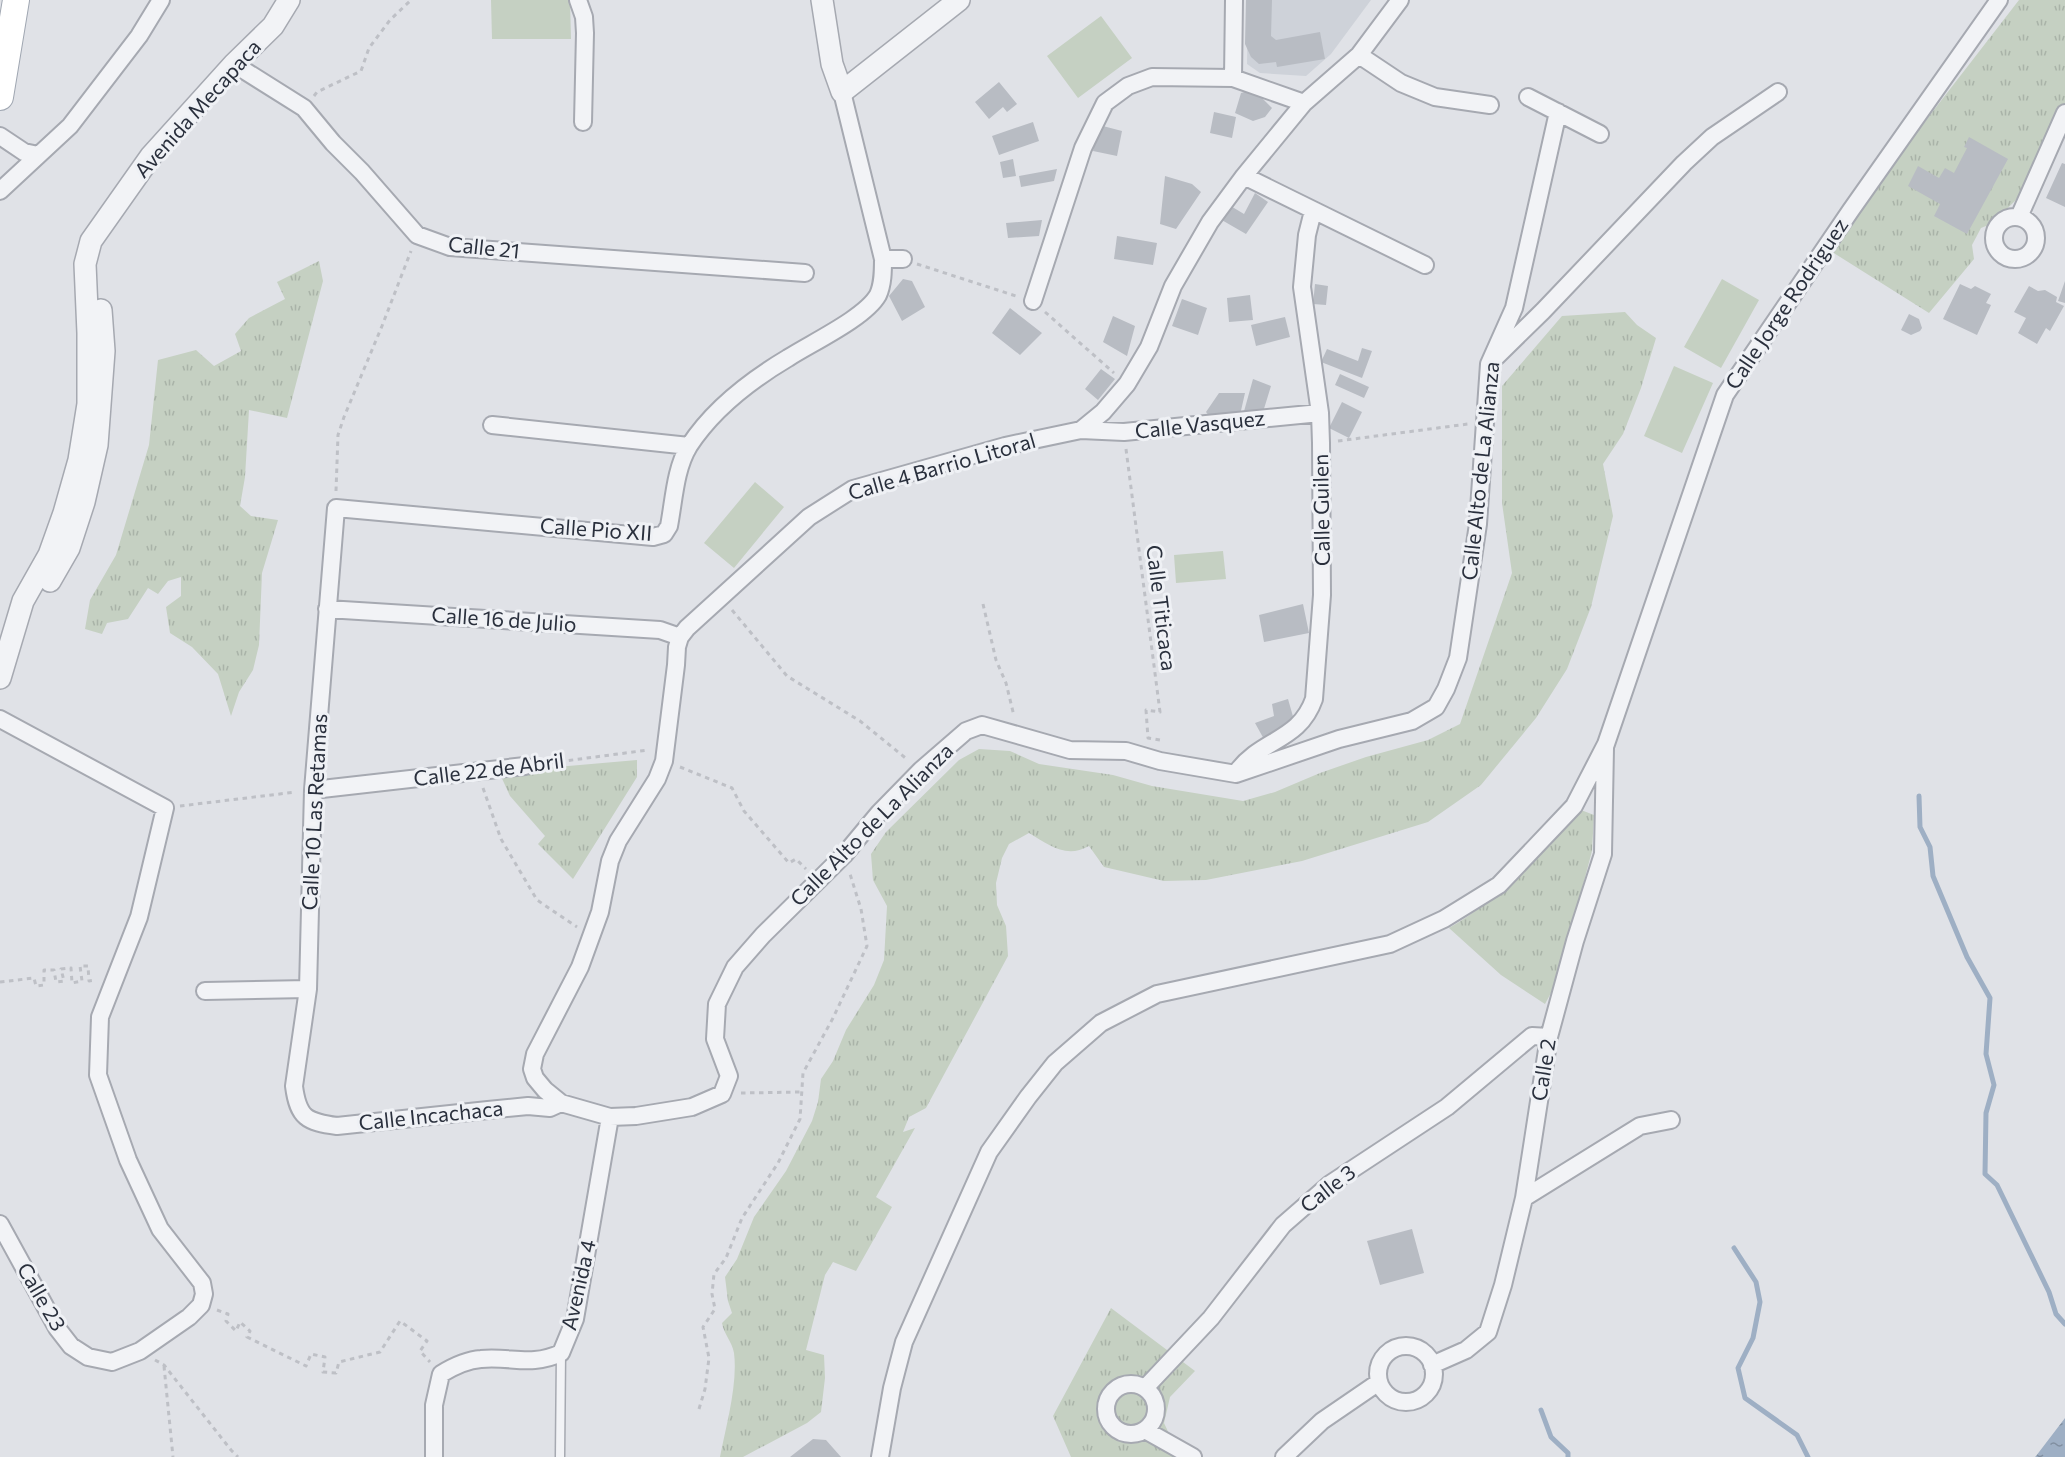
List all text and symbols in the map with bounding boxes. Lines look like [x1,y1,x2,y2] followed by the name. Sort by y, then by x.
[128,34,265,182] street label: Avenida Mecapaca
[1719,213,1852,393] street label: Calle Jorge Rodriguez
[447,230,521,263] street label: Calle 21
[1456,360,1503,582] street label: Calle Alto de La Alianza
[1134,404,1266,443] street label: Calle Vasquez
[845,427,1038,504] street label: Calle 4 Barrio Litoral
[1307,454,1334,566] street label: Calle Guilen
[539,512,653,545] street label: Calle Pio XII
[1142,543,1183,672] street label: Calle Titicaca
[431,601,577,636] street label: Calle 16 de Julio
[296,713,331,911] street label: Calle 10 Las Retamas
[784,737,958,911] street label: Calle Alto de La Alianza
[412,747,566,790] street label: Calle 22 de Abril
[1525,1037,1560,1103] street label: Calle 2
[357,1094,504,1135] street label: Calle Incachaca
[1295,1159,1360,1217] street label: Calle 3
[555,1236,600,1332] street label: Avenida 4
[13,1258,72,1335] street label: Calle 23

